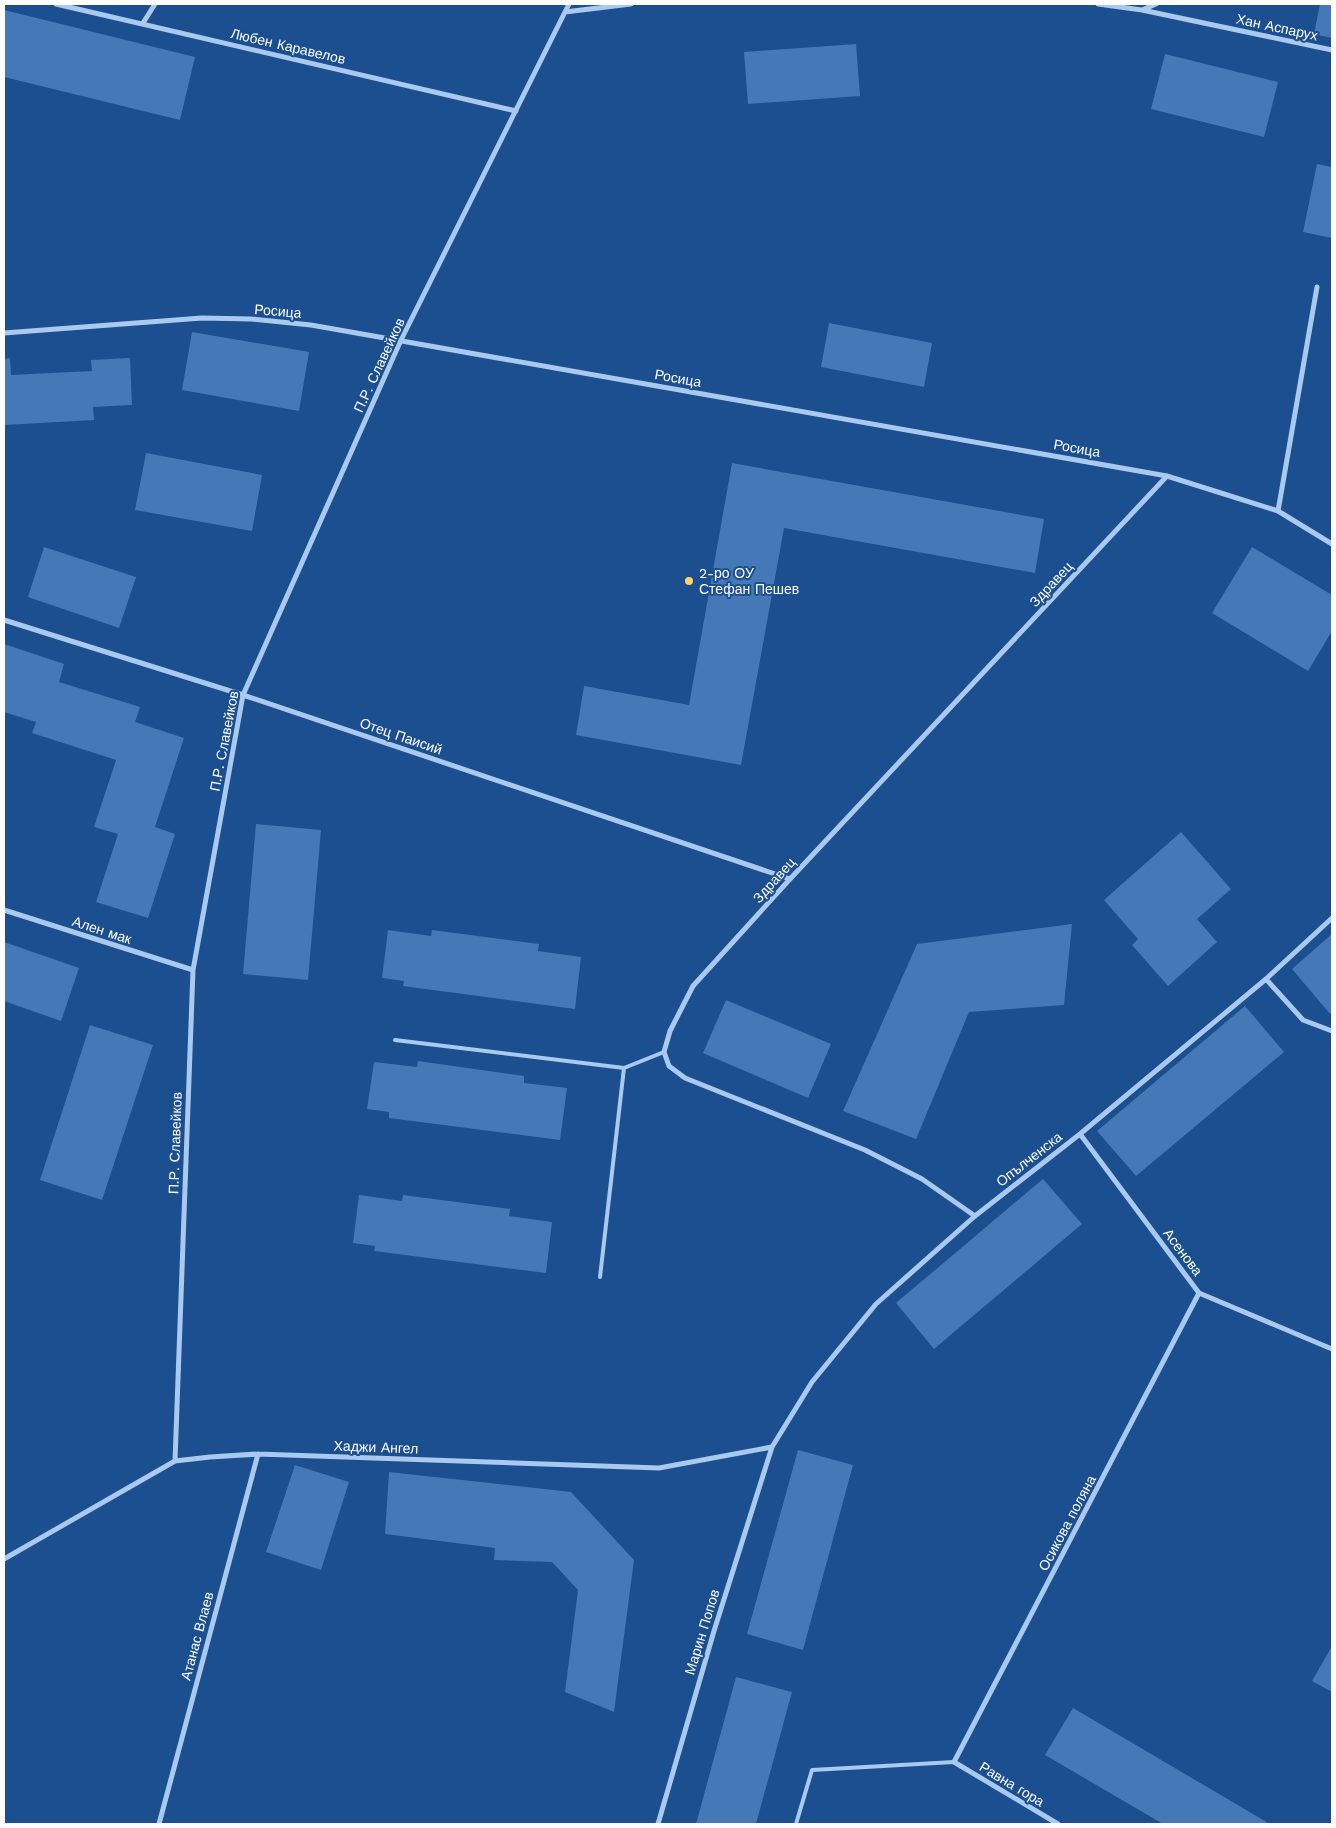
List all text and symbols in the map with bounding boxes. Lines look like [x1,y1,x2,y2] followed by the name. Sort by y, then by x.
[1235,11,1319,43] street label: Хан Аспарух
[229,25,347,67] street label: Любен Каравелов
[254,301,302,321] street label: Росица
[350,315,408,415] street label: П.Р. Славейков
[653,366,703,390] street label: Росица
[1052,436,1102,460] street label: Росица
[1026,558,1076,610] street label: Здравец
[699,565,799,597] place label: 2-ро ОУ Стефан Пешев
[683,575,695,587] marker: 2-ро ОУ Стефан Пешев
[206,689,242,793] street label: П.Р. Славейков
[358,714,444,758] street label: Отец Паисий
[750,854,798,906] street label: Здравец
[70,913,134,947] street label: Ален мак
[165,1092,185,1194] street label: П.Р. Славейков
[993,1128,1065,1190] street label: Опълченска
[1160,1225,1206,1279] street label: Асенова
[333,1438,419,1456] street label: Хаджи Ангел
[1035,1472,1099,1574] street label: Осикова поляна
[681,1587,723,1677] street label: Марин Попов
[178,1590,216,1682] street label: Атанас Влаев
[977,1758,1047,1810] street label: Равна гора

